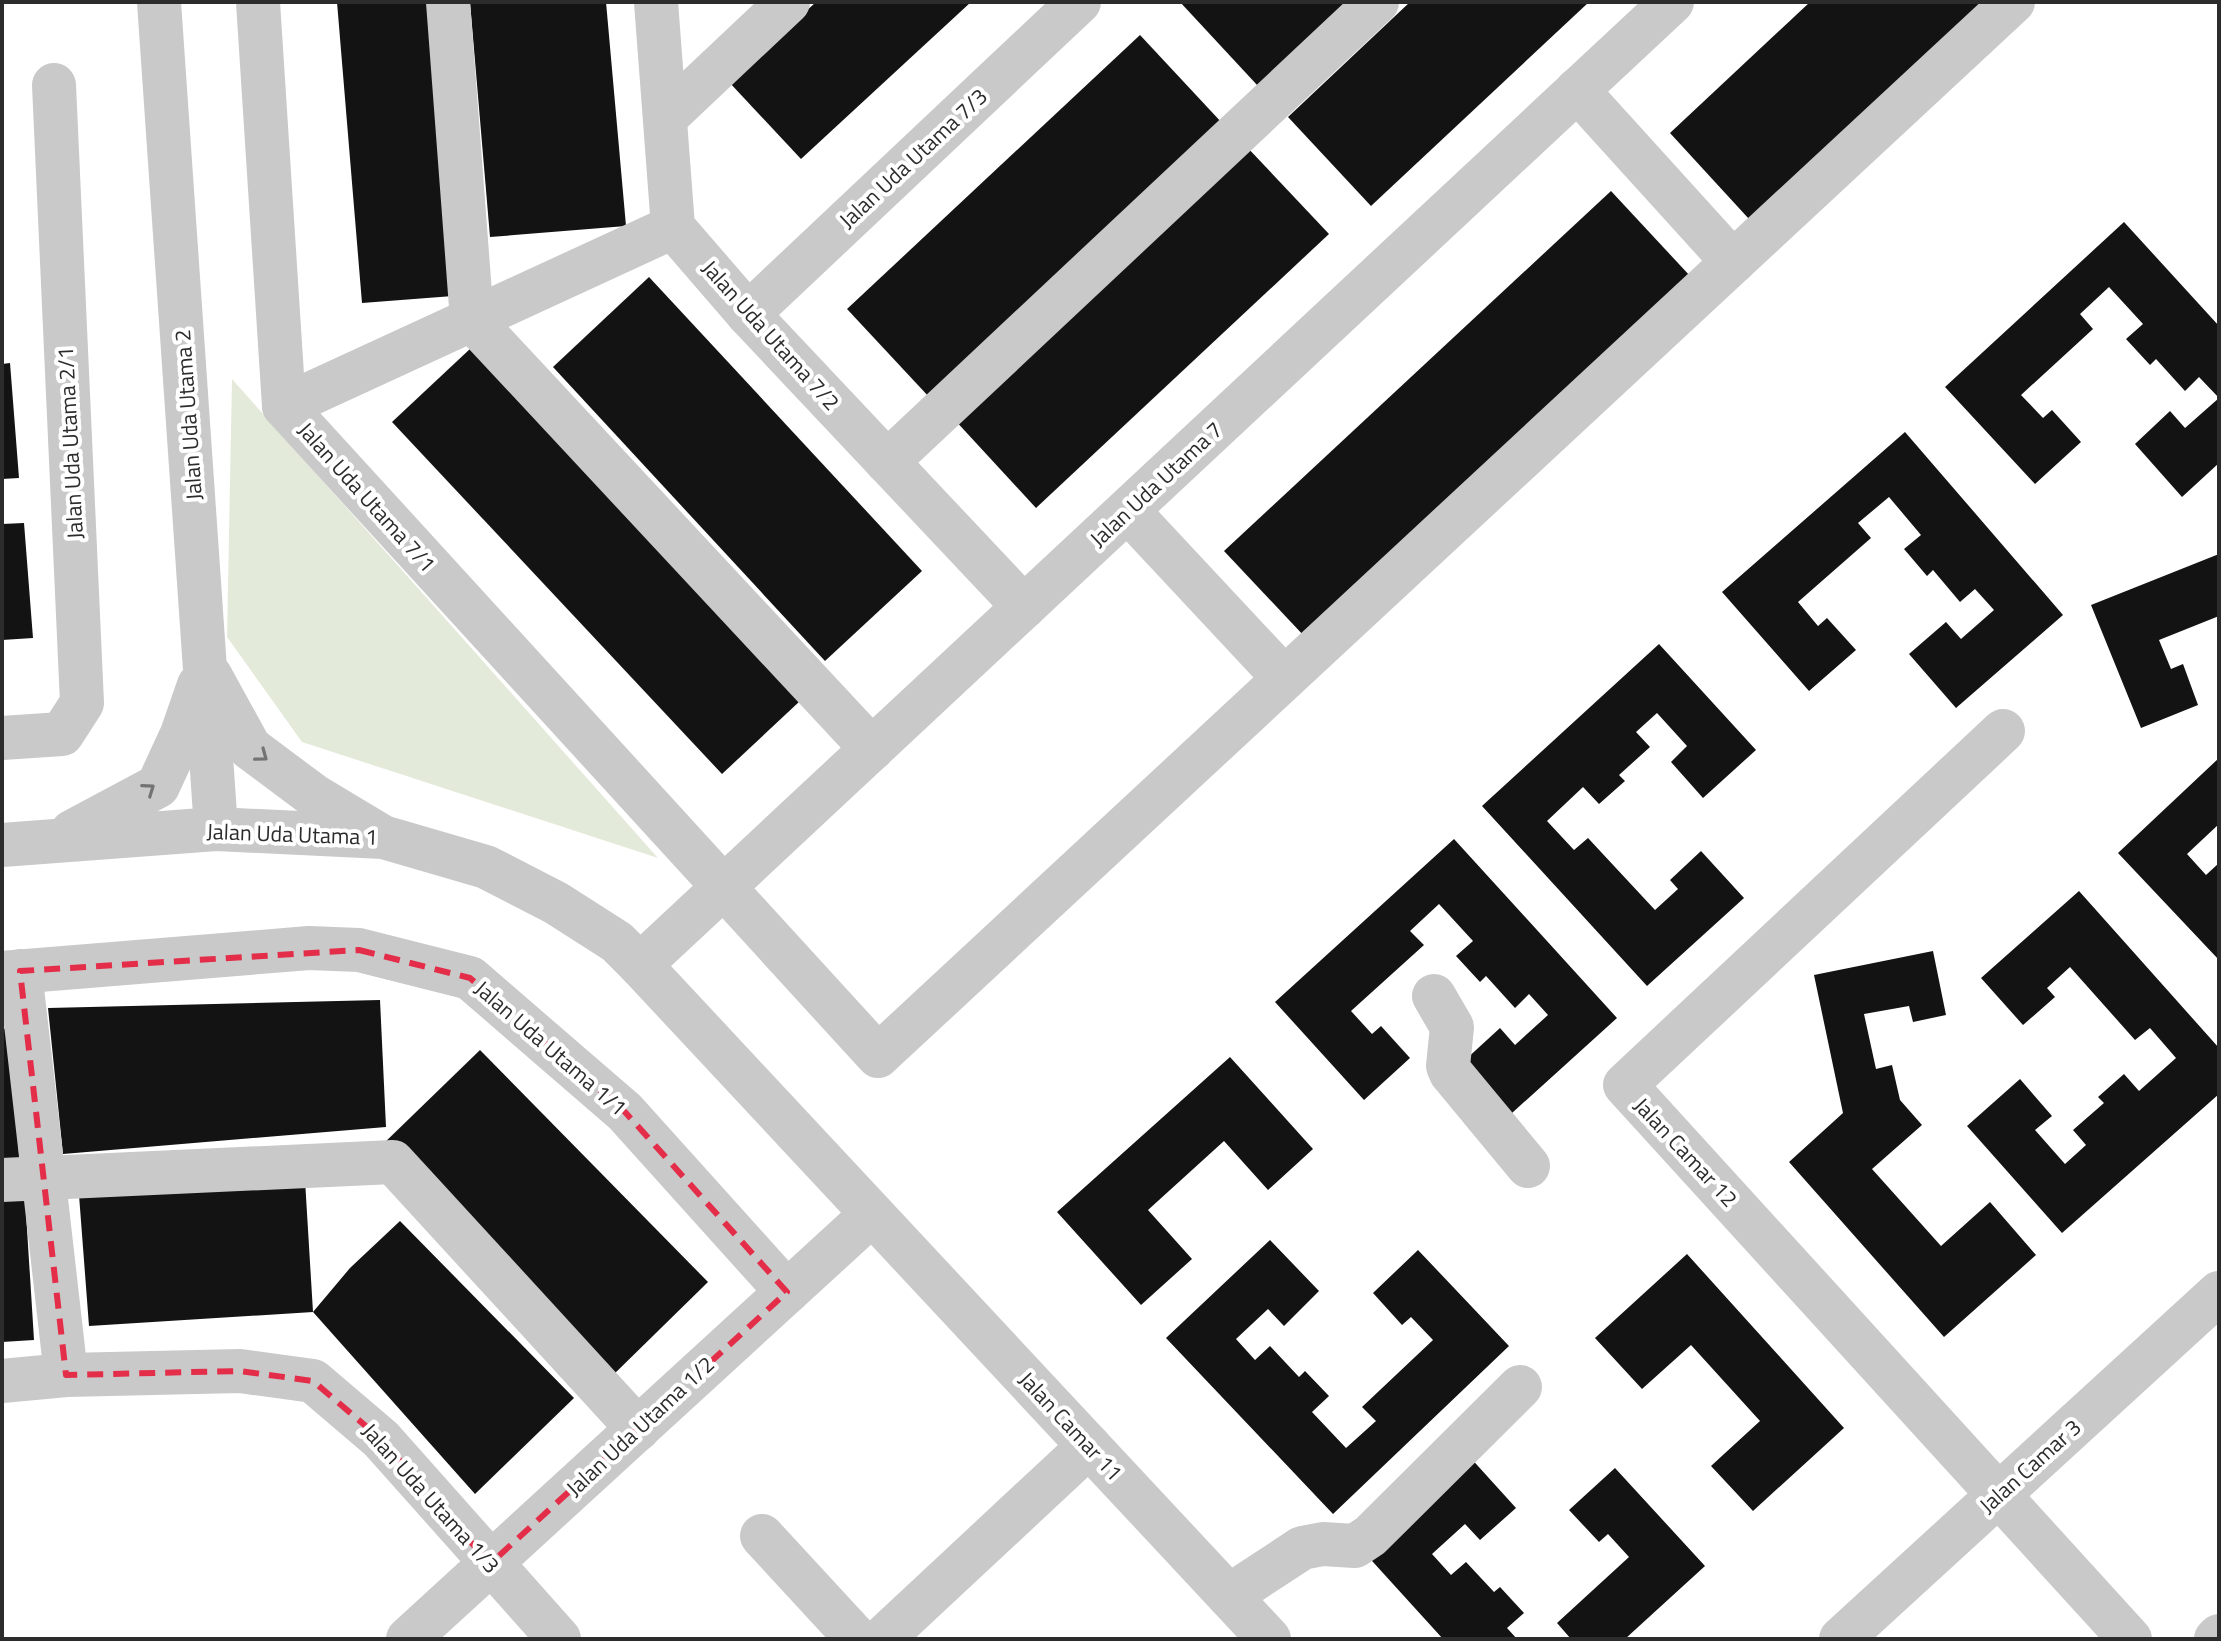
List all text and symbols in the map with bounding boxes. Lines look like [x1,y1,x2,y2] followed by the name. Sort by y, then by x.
[831,80,995,236] street label: Jalan Uda Utama 7/3
[694,252,848,418] street label: Jalan Uda Utama 7/2
[165,328,211,502] street label: Jalan Uda Utama 2
[48,346,92,540] street label: Jalan Uda Utama 2/1
[1082,413,1230,555] street label: Jalan Uda Utama 7
[290,414,444,580] street label: Jalan Uda Utama 7/1
[253,747,267,761] one-way arrow
[140,784,155,799] one-way arrow
[206,814,378,854] street label: Jalan Uda Utama 1
[467,972,635,1124] street label: Jalan Uda Utama 1/1
[1626,1089,1746,1215] street label: Jalan Camar 12
[558,1348,722,1504] street label: Jalan Uda Utama 1/2
[1011,1363,1131,1489] street label: Jalan Camar 11
[1971,1411,2089,1521] street label: Jalan Camar 3
[354,1415,508,1581] street label: Jalan Uda Utama 1/3

